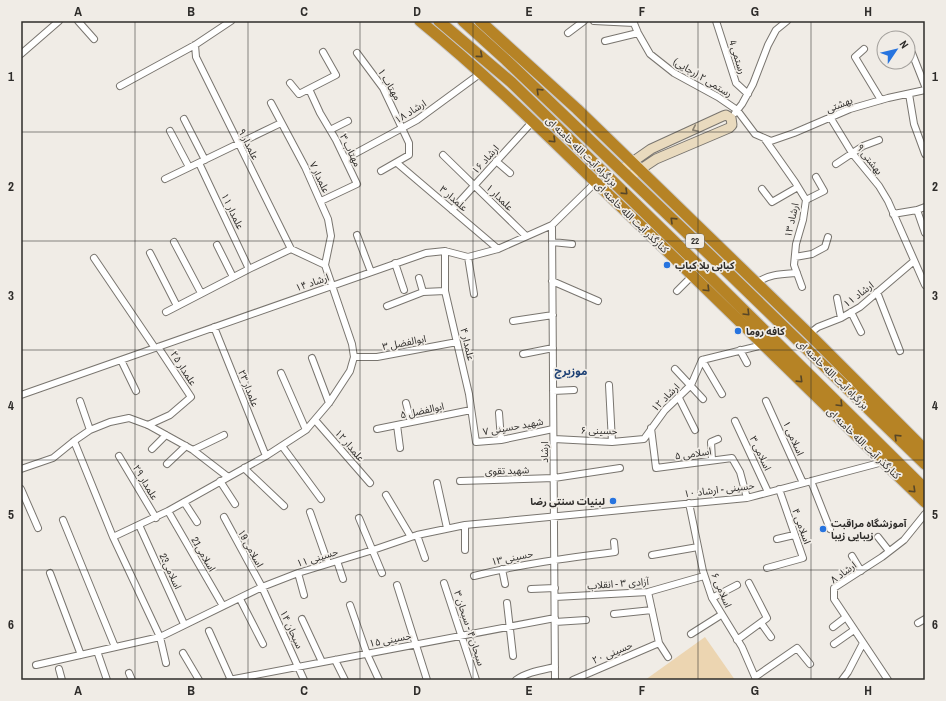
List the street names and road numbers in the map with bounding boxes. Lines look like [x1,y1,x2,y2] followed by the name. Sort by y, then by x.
[726,39,749,76] street label: رستمی 4
[671,55,735,100] street label: رستمی ۲ (رجایی)
[375,66,404,103] street label: مهتاب ۱
[824,93,855,115] street label: بهشتی
[392,97,429,126] street label: ارشاد ۱۸
[543,114,620,189] street label: بزرگراه آیت الله خامنه ای
[235,126,262,162] street label: علمدار ۹
[337,132,364,169] street label: مهتاب ۳
[854,141,886,177] street label: بهشتی ۹
[469,142,502,177] street label: ارشاد ۱۶
[306,159,333,195] street label: علمدار ۷
[592,179,672,256] street label: کنارگذر آیت الله خامنه ای
[483,181,516,214] street label: علمدار ۱
[437,183,470,214] street label: علمدار ۳
[218,191,247,232] street label: علمدار ۱۱
[781,202,802,239] street label: ارشاد ۱۳
[686,234,704,248] road number: 22
[293,271,331,294] street label: ارشاد ۱۴
[840,279,876,310] street label: ارشاد ۱۱
[457,326,478,362] street label: علمدار ۴
[381,332,427,353] street label: ابوالفضل ۳
[794,337,871,412] street label: بزرگراه آیت الله خامنه ای
[168,348,200,388] street label: علمدار ۲۵
[235,368,262,409] street label: علمدار ۲۳
[648,380,682,414] street label: ارشاد ۱۲
[399,400,445,421] street label: ابوالفضل ۵
[824,405,904,482] street label: کنارگذر آیت الله خامنه ای
[482,415,544,438] street label: شهید حسینی ۷
[780,419,807,458] street label: اسلامی ۱
[580,424,618,437] street label: حسینی ۶
[332,426,367,464] street label: علمدار ۱۲
[747,434,774,473] street label: اسلامی ۳
[538,441,551,463] street label: ارشاد
[674,444,712,462] street label: اسلامی ۵
[130,462,161,502] street label: علمدار ۲۹
[485,463,530,478] street label: شهید تقوی
[683,479,755,500] street label: حسینی - ارشاد ۱۰
[789,507,814,546] street label: اسلامی ۴
[235,527,266,569] street label: اسلامی ۱9
[188,535,219,574] street label: اسلامی21
[295,545,340,570] street label: حسینی ۱۱
[490,547,534,568] street label: حسینی ۱۳
[157,551,184,591] street label: اسلامی23
[828,559,859,586] street label: ارشاد ۸
[708,571,735,610] street label: اسلامی ۶
[587,575,650,592] street label: آزادی ۳ - انقلاب
[451,589,488,667] street label: سبحان ۴ - سبحان ۳
[277,608,306,651] street label: سبحان ۱۴
[368,629,412,650] street label: حسینی ۱۵
[590,638,634,667] street label: حسینی ۲۰

